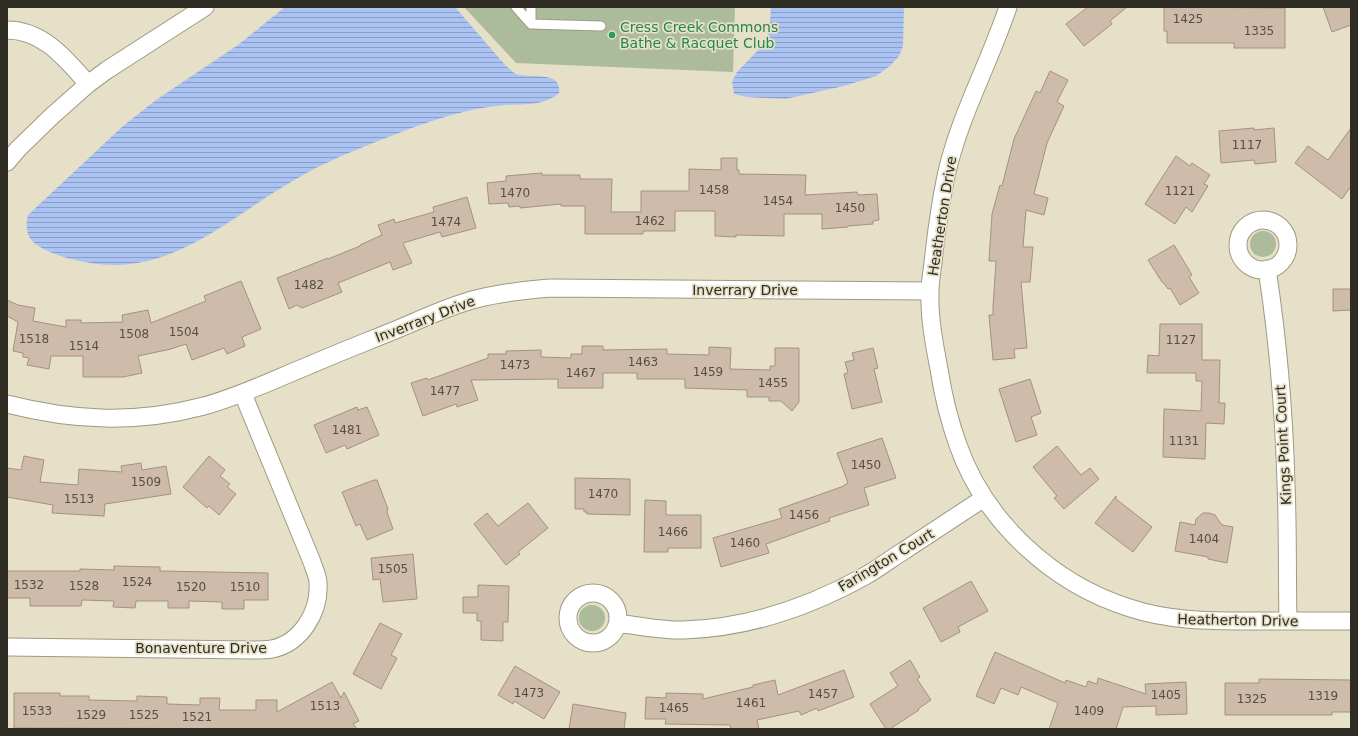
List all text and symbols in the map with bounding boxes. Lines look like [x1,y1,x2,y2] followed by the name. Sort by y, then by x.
[1173,12,1203,26] house number: 1425
[620,19,778,51] place label: Cress Creek Commons Bathe & Racquet Club
[1244,24,1274,38] house number: 1335
[607,30,617,40] marker: Cress Creek Commons Bathe & Racquet Club
[1232,138,1262,152] house number: 1117
[925,155,959,277] street label: Heatherton Drive
[699,183,729,197] house number: 1458
[1165,184,1195,198] house number: 1121
[500,186,530,200] house number: 1470
[763,194,793,208] house number: 1454
[835,201,865,215] house number: 1450
[635,214,665,228] house number: 1462
[431,215,461,229] house number: 1474
[294,278,324,292] house number: 1482
[692,282,798,298] street label: Inverrary Drive
[373,293,477,345] street label: Inverrary Drive
[169,325,199,339] house number: 1504
[119,327,149,341] house number: 1508
[19,332,49,346] house number: 1518
[1166,333,1196,347] house number: 1127
[69,339,99,353] house number: 1514
[628,355,658,369] house number: 1463
[500,358,530,372] house number: 1473
[693,365,723,379] house number: 1459
[566,366,596,380] house number: 1467
[758,376,788,390] house number: 1455
[430,384,460,398] house number: 1477
[1272,384,1294,505] street label: Kings Point Court
[332,423,362,437] house number: 1481
[1169,434,1199,448] house number: 1131
[851,458,881,472] house number: 1450
[131,475,161,489] house number: 1509
[588,487,618,501] house number: 1470
[64,492,94,506] house number: 1513
[789,508,819,522] house number: 1456
[658,525,688,539] house number: 1466
[835,525,937,595] street label: Farington Court
[1189,532,1219,546] house number: 1404
[730,536,760,550] house number: 1460
[378,562,408,576] house number: 1505
[122,575,152,589] house number: 1524
[14,578,44,592] house number: 1532
[69,579,99,593] house number: 1528
[176,580,206,594] house number: 1520
[230,580,260,594] house number: 1510
[1177,611,1299,629] street label: Heatherton Drive
[135,640,267,656] street label: Bonaventure Drive
[514,686,544,700] house number: 1473
[808,687,838,701] house number: 1457
[1151,688,1181,702] house number: 1405
[1308,689,1338,703] house number: 1319
[1237,692,1267,706] house number: 1325
[736,696,766,710] house number: 1461
[310,699,340,713] house number: 1513
[659,701,689,715] house number: 1465
[22,704,52,718] house number: 1533
[1074,704,1104,718] house number: 1409
[76,708,106,722] house number: 1529
[129,708,159,722] house number: 1525
[182,710,212,724] house number: 1521

